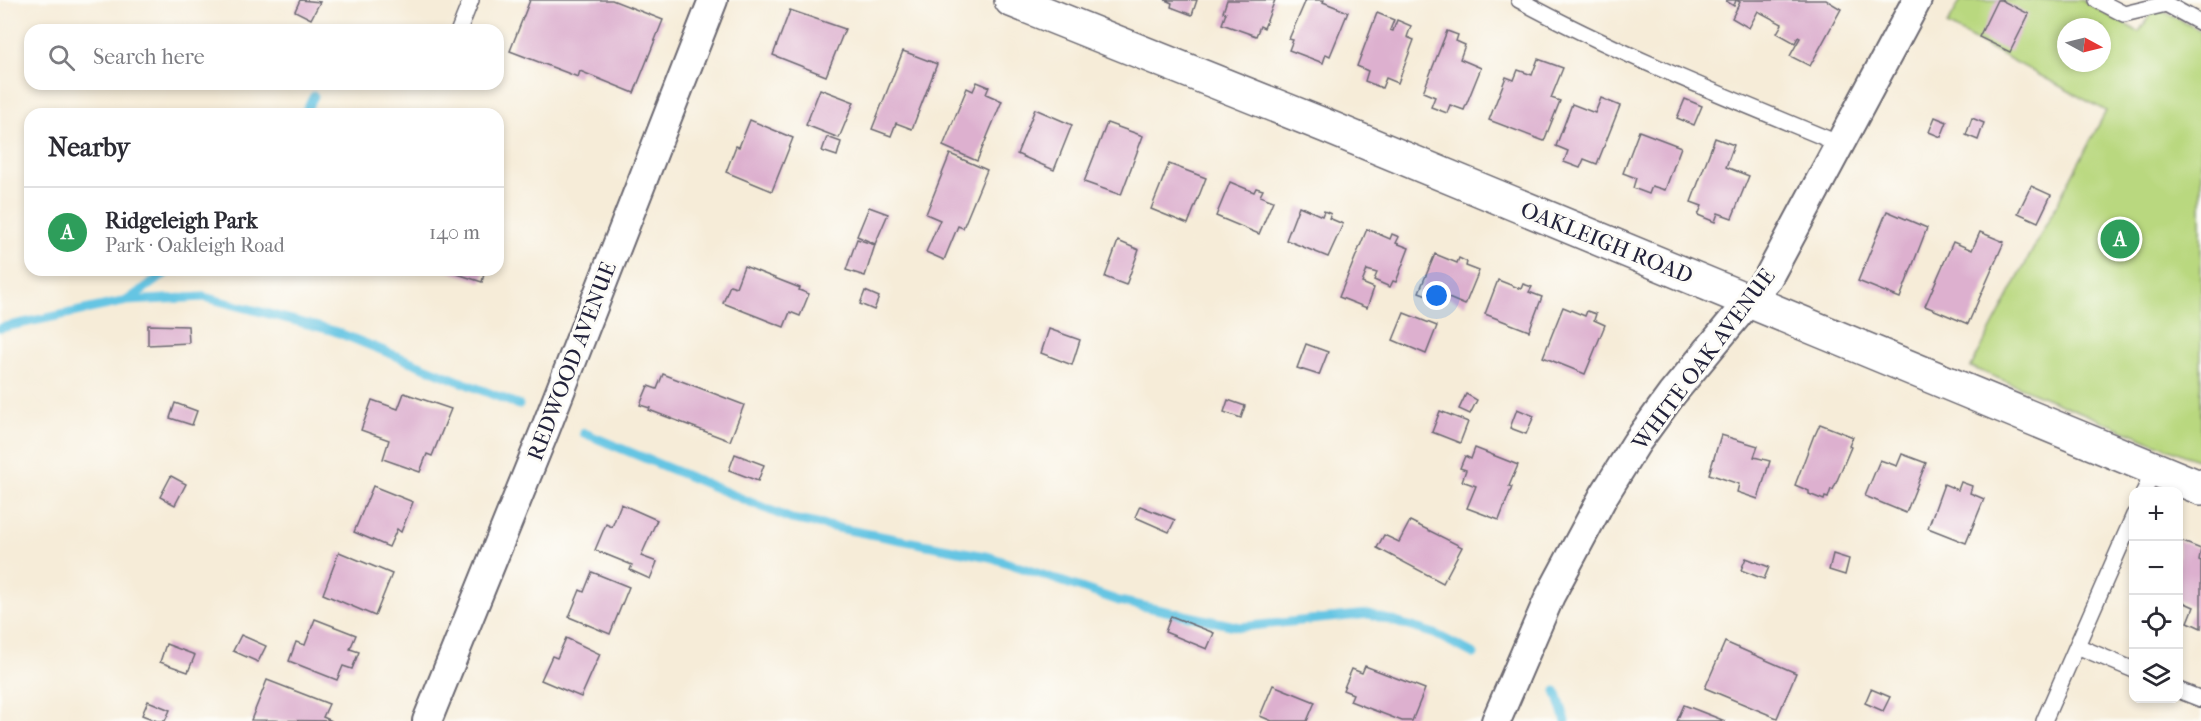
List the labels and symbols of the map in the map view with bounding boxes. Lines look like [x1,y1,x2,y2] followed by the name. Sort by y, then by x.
[2057,18,2111,72] north arrow
[1517,197,1697,289] street label: OAKLEIGH ROAD
[2100,216,2140,262] pin: A
[522,258,622,464] street label: REDWOOD AVENUE
[1626,264,1781,456] street label: WHITE OAK AVENUE
[1422,281,1451,310] your location

